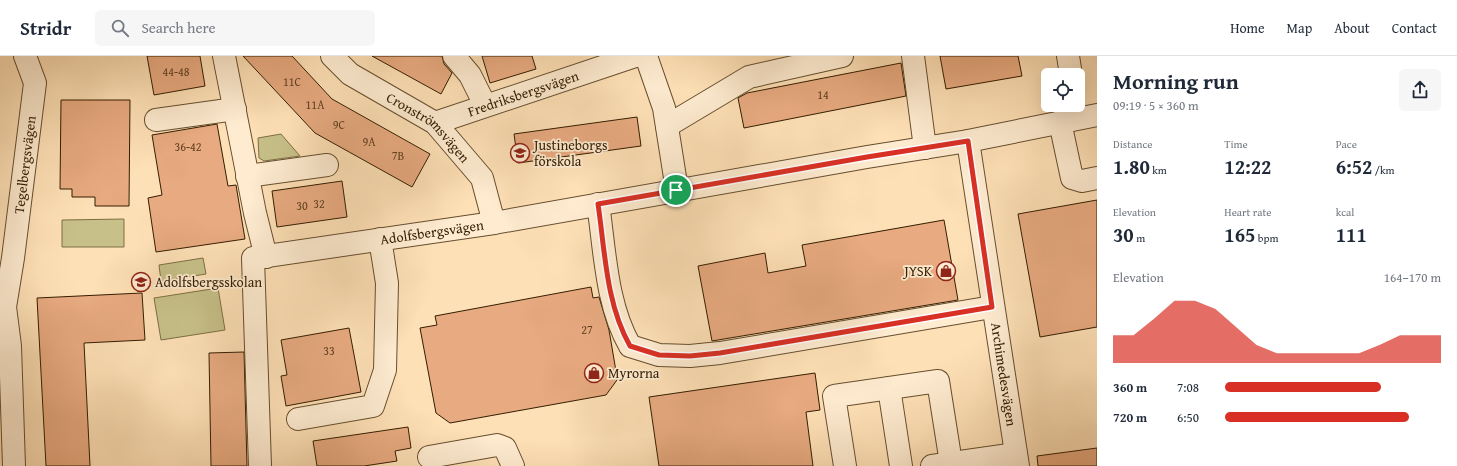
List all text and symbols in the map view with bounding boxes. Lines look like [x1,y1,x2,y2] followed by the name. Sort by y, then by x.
[95,10,375,46] search box
[20,14,71,42] text: Stridr
[109,17,131,39] icon: search
[141,17,215,38] text: Search here
[1230,18,1265,38] text: Home
[1287,18,1312,38] text: Map
[1334,18,1370,38] text: About
[1392,18,1437,38] text: Contact
[162,63,190,80] house number: 44-48
[1113,65,1239,97] text: Morning run
[465,66,581,121] street label: Fredriksbergsvägen
[1041,68,1085,112] map controls
[1041,68,1085,112] button: locate
[1399,69,1441,111] button: share
[283,73,302,90] house number: 11C
[817,86,829,103] house number: 14
[383,87,475,167] street label: Cronströmsvägen
[306,96,325,113] house number: 11A
[1113,96,1199,115] text: 09:19 · 5 × 360 m
[9,115,41,215] street label: Tegelbergsvägen
[333,116,346,133] house number: 9C
[362,133,376,150] house number: 9A
[532,135,608,171] place label: Justineborgs förskola
[1113,136,1152,152] text: Distance
[1224,136,1248,152] text: Time
[1336,136,1357,152] text: Pace
[174,138,202,155] house number: 36-42
[509,142,531,164] school or university icon: Justineborgs förskola
[392,147,404,164] house number: 7B
[1113,152,1150,181] text: 1.80
[1224,152,1271,181] text: 12:22
[1336,152,1372,181] text: 6:52
[1150,162,1167,178] text: km
[1372,162,1395,178] text: /km
[659,173,693,207] pin
[665,179,687,201] icon: arrive
[313,195,325,212] house number: 32
[296,197,308,214] house number: 30
[1113,204,1156,220] text: Elevation
[1224,204,1272,220] text: Heart rate
[1336,204,1354,220] text: kcal
[379,215,485,249] street label: Adolfsbergsvägen
[1113,220,1134,249] text: 30
[1224,220,1255,249] text: 165
[1336,220,1367,249] text: 111
[1134,230,1145,246] text: m
[1255,230,1278,246] text: bpm
[935,260,957,282] shop icon: JYSK
[902,261,933,281] place label: JYSK
[1113,268,1164,287] text: Elevation
[1384,268,1441,287] text: 164–170 m
[130,271,152,293] school or university icon: Adolfsbergsskolan
[155,272,262,292] place label: Adolfsbergsskolan
[581,321,593,338] house number: 27
[986,321,1022,428] street label: Archimedesvägen
[323,342,335,359] house number: 33
[583,362,605,384] shop icon: Myrorna
[608,363,660,383] place label: Myrorna
[1113,378,1147,397] text: 360 m
[1177,378,1199,397] text: 7:08
[1113,408,1147,427] text: 720 m
[1177,408,1199,427] text: 6:50

